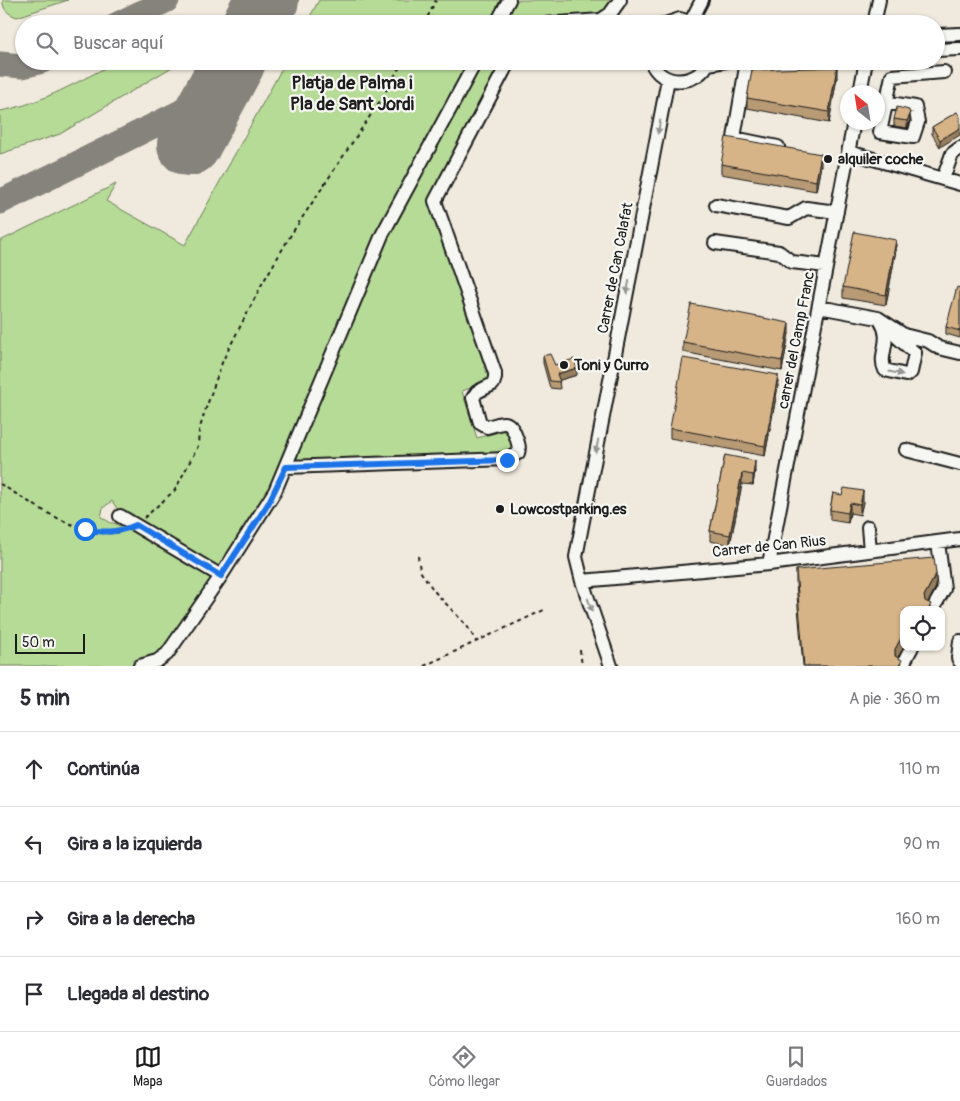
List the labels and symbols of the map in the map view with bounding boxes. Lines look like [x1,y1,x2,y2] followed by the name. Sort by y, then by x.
[290,72,414,116] district label: Platja de Palma i Pla de Sant Jordi
[840,85,885,130] north arrow
[655,119,663,135] one-way arrow
[838,150,924,169] place label: alquiler coche
[822,153,834,165] marker: alquiler coche
[593,200,638,335] street label: Carrer de Can Calafat
[774,269,819,410] street label: carrer del Camp Franc
[624,279,632,294] one-way arrow
[573,356,649,375] place label: Toni y Curro
[558,359,570,371] marker: Toni y Curro
[888,369,903,377] one-way arrow
[593,439,601,455] one-way arrow
[496,449,519,472] route end
[510,500,627,519] place label: Lowcostparking.es
[494,503,506,515] marker: Lowcostparking.es
[74,518,97,541] route start
[711,531,827,562] street label: Carrer de Can Rius
[586,597,594,612] one-way arrow
[15,631,85,654] scale bar

